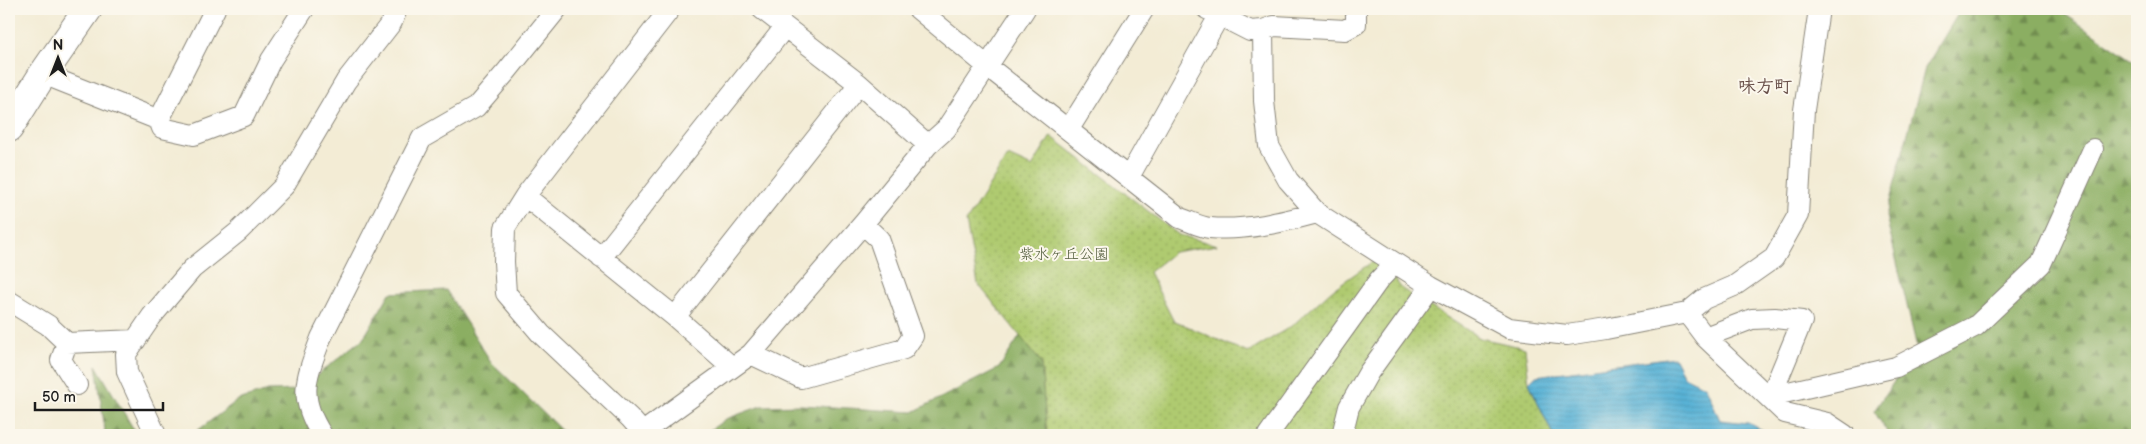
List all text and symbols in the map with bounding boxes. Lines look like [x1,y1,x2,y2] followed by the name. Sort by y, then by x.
[32,32,82,82] north arrow
[53,37,63,54] text: N
[1738,76,1792,97] district label: 味方町
[1019,245,1109,264] park label: 紫水ヶ丘公園
[35,379,162,411] scale bar
[42,388,76,407] text: 50 m

